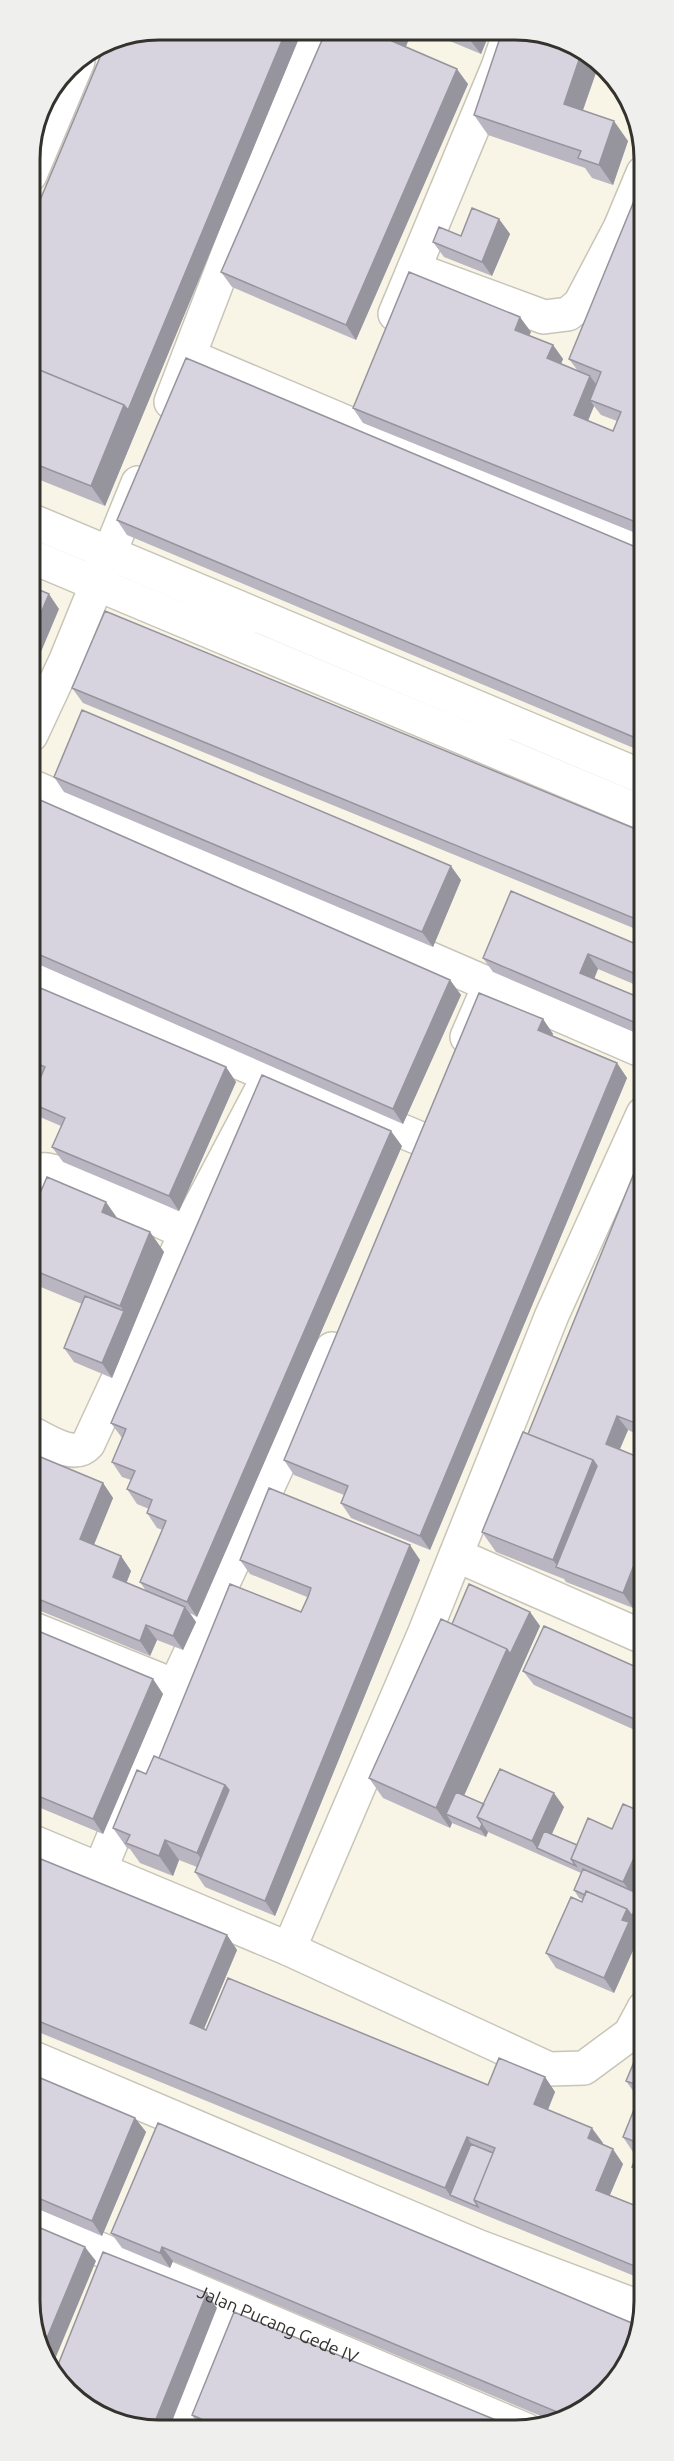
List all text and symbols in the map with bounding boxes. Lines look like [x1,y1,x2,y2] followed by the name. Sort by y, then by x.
[195,2281,362,2367] street label: Jalan Pucang Gede IV

